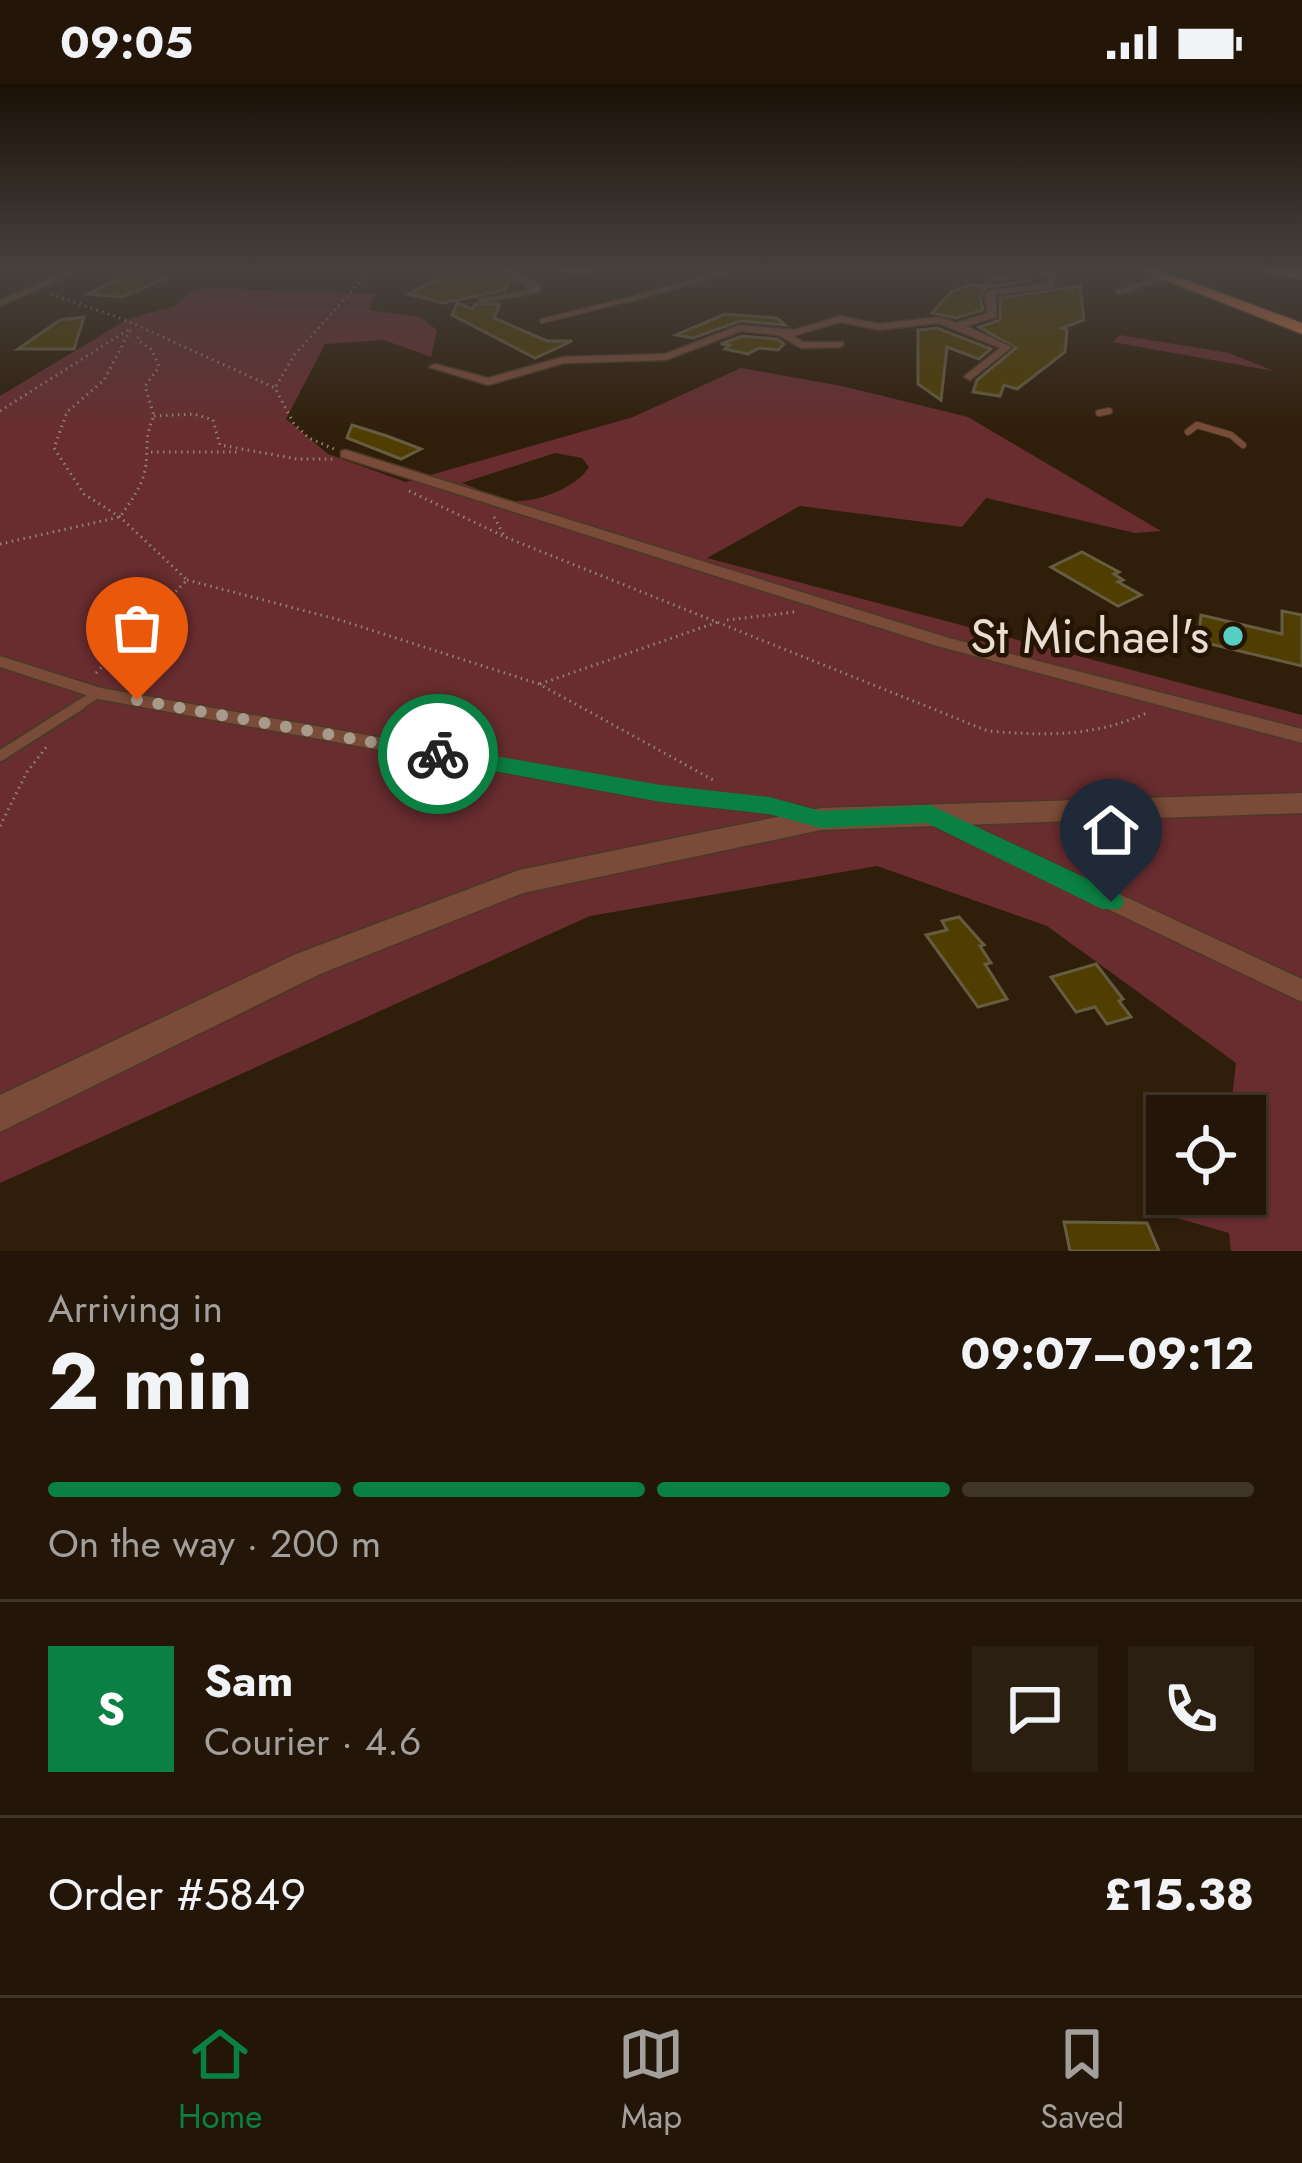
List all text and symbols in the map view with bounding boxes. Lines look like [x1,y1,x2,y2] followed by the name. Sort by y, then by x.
[60,10,193,75] text: 09:05
[86,577,188,700] pin
[104,595,170,661] icon: bag
[970,602,1209,671] place label: St Michael's
[1220,623,1246,649] marker: St Michael's
[378,694,498,814] courier
[405,721,471,787] icon: bike
[1060,779,1162,902] pin
[1078,797,1144,863] icon: home
[1146,1095,1266,1215] map controls
[1146,1095,1266,1215] button: locate
[48,1280,223,1337] text: Arriving in
[961,1321,1254,1386] text: 09:07–09:12
[48,1326,253,1438] text: 2 min
[48,1515,381,1572] text: On the way · 200 m
[972,1646,1098,1772] button: chat
[1128,1646,1254,1772] button: phone
[204,1648,293,1713] text: Sam
[97,1676,125,1741] text: S
[204,1713,421,1770] text: Courier · 4.6
[48,1862,306,1927] text: Order #5849
[1104,1862,1254,1927] text: £15.38
[178,2021,262,2140] tab: Home
[618,2021,684,2140] tab: Map
[1040,2021,1124,2140] tab: Saved

